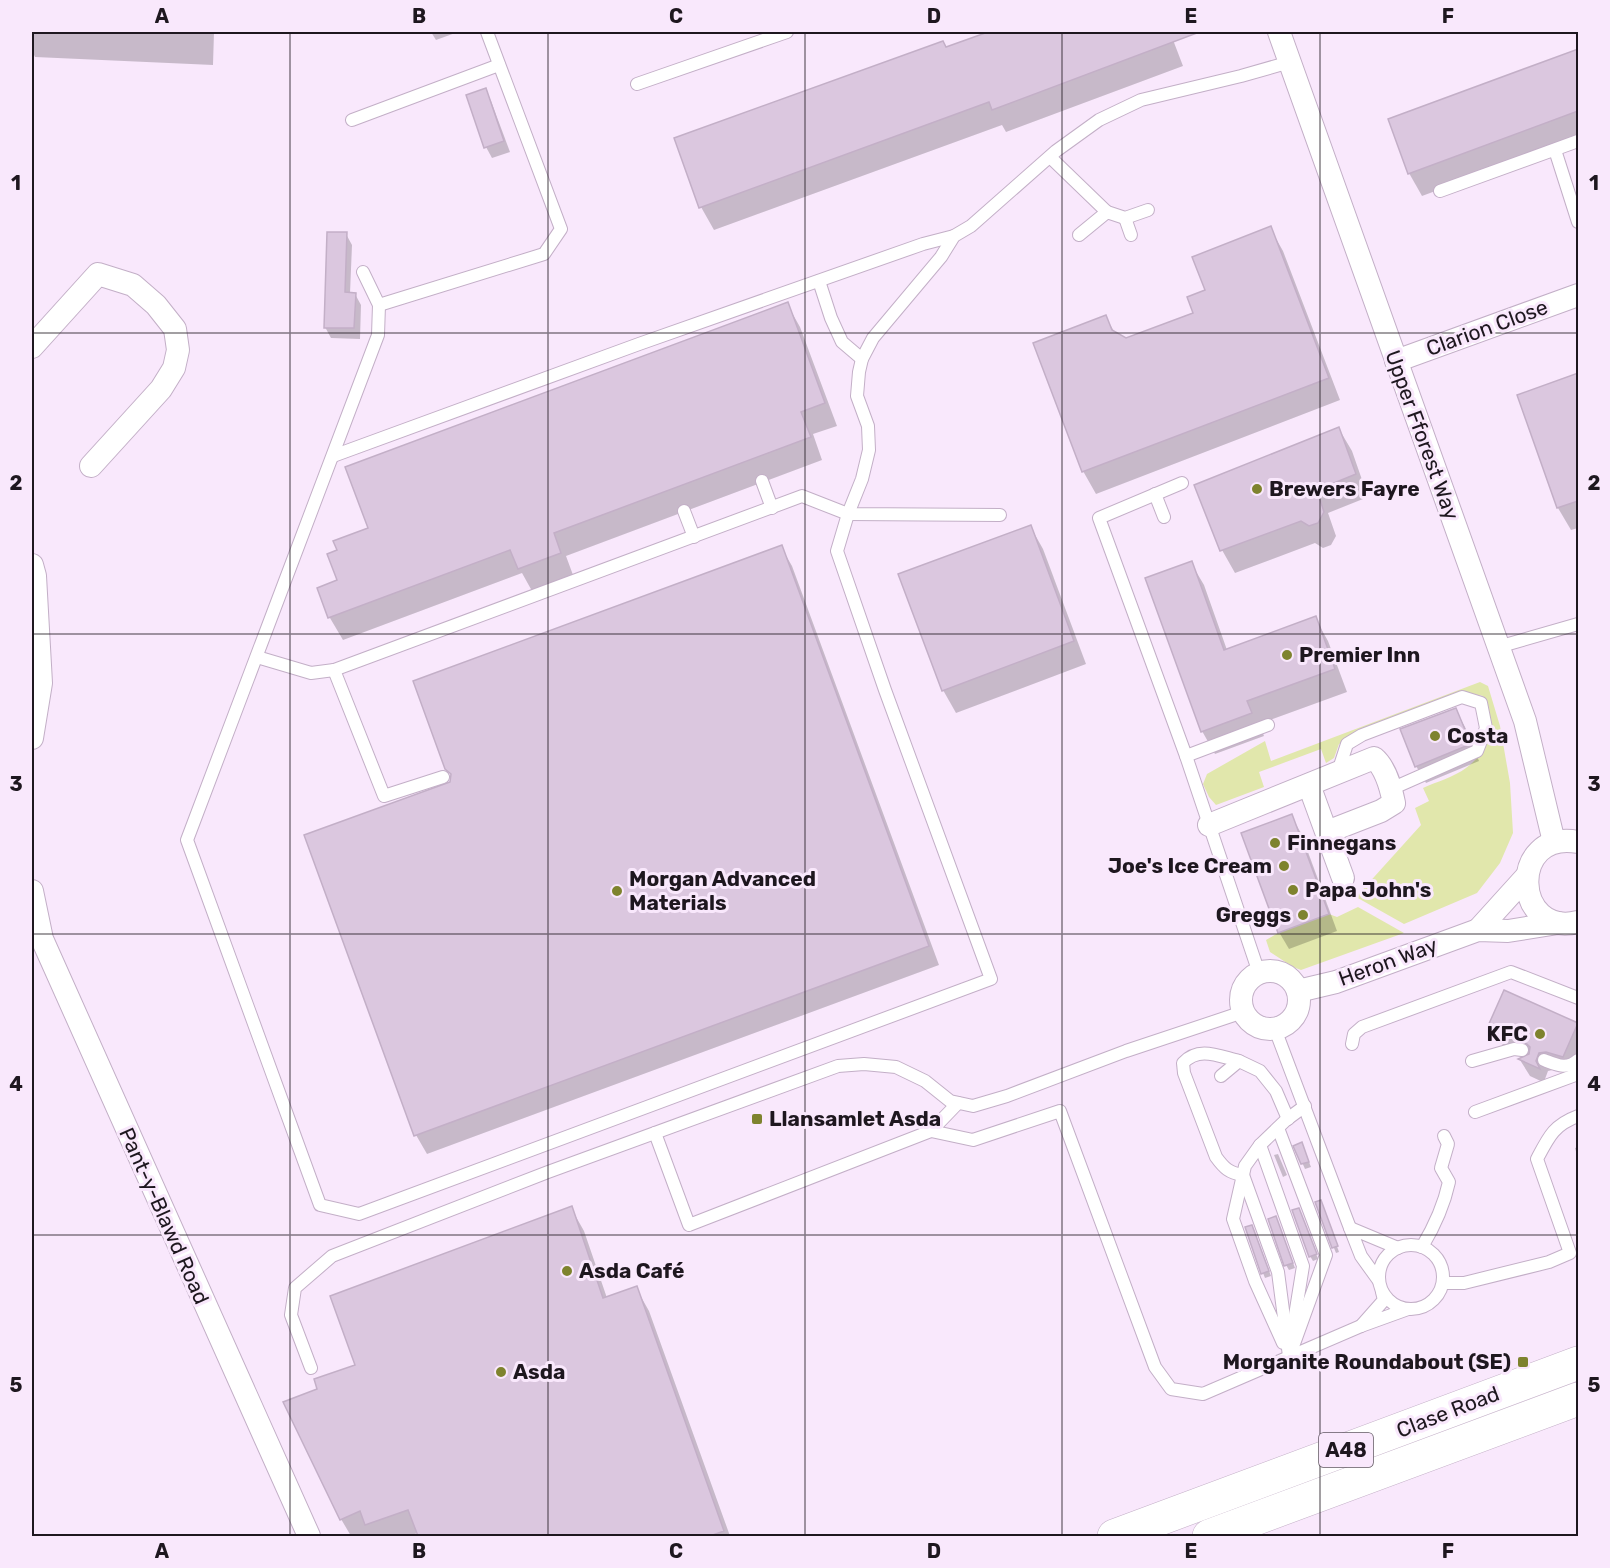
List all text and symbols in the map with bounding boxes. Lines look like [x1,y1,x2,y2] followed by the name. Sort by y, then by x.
[155,4,170,28] text: A
[412,4,426,28] text: B
[669,4,683,28] text: C
[927,4,941,28] text: D
[1185,4,1197,28] text: E
[1442,4,1454,28] text: F
[11,171,21,195] text: 1
[1589,171,1599,195] text: 1
[1423,294,1551,361] street label: Clarion Close
[1380,347,1465,523] street label: Upper Fforest Way
[10,471,23,495] text: 2
[1588,471,1601,495] text: 2
[1269,476,1420,501] place label: Brewers Fayre
[1250,482,1264,496] marker: Brewers Fayre
[1299,642,1420,667] place label: Premier Inn
[1280,648,1294,662] marker: Premier Inn
[1447,723,1508,748] place label: Costa
[1428,729,1442,743] marker: Costa
[9,772,23,796] text: 3
[1587,772,1601,796] text: 3
[1287,830,1396,855] place label: Finnegans
[1268,836,1282,850] marker: Finnegans
[1108,853,1272,878] place label: Joe's Ice Cream
[1277,859,1291,873] marker: Joe's Ice Cream
[629,866,816,915] place label: Morgan Advanced Materials
[1305,877,1431,902] place label: Papa John's
[1286,883,1300,897] marker: Papa John's
[610,884,624,898] marker: Morgan Advanced Materials
[1216,902,1291,927] place label: Greggs
[1296,908,1310,922] marker: Greggs
[1335,932,1441,991] street label: Heron Way
[1486,1021,1528,1046] place label: KFC
[1533,1027,1547,1041] marker: KFC
[9,1072,23,1096] text: 4
[1587,1072,1601,1096] text: 4
[769,1106,941,1131] place label: Llansamlet Asda
[750,1112,764,1126] marker: Llansamlet Asda
[114,1124,215,1308] street label: Pant-y-Blawd Road
[579,1258,684,1283] place label: Asda Café
[560,1264,574,1278] marker: Asda Café
[1223,1349,1511,1374] place label: Morganite Roundabout (SE)
[1516,1355,1530,1369] marker: Morganite Roundabout (SE)
[513,1359,565,1384] place label: Asda
[494,1365,508,1379] marker: Asda
[10,1373,23,1397] text: 5
[1588,1373,1601,1397] text: 5
[1393,1381,1503,1443] street label: Clase Road
[1319,1433,1373,1467] road number: A48
[155,1539,170,1563] text: A
[412,1539,426,1563] text: B
[669,1539,683,1563] text: C
[927,1539,941,1563] text: D
[1185,1539,1197,1563] text: E
[1442,1539,1454,1563] text: F

